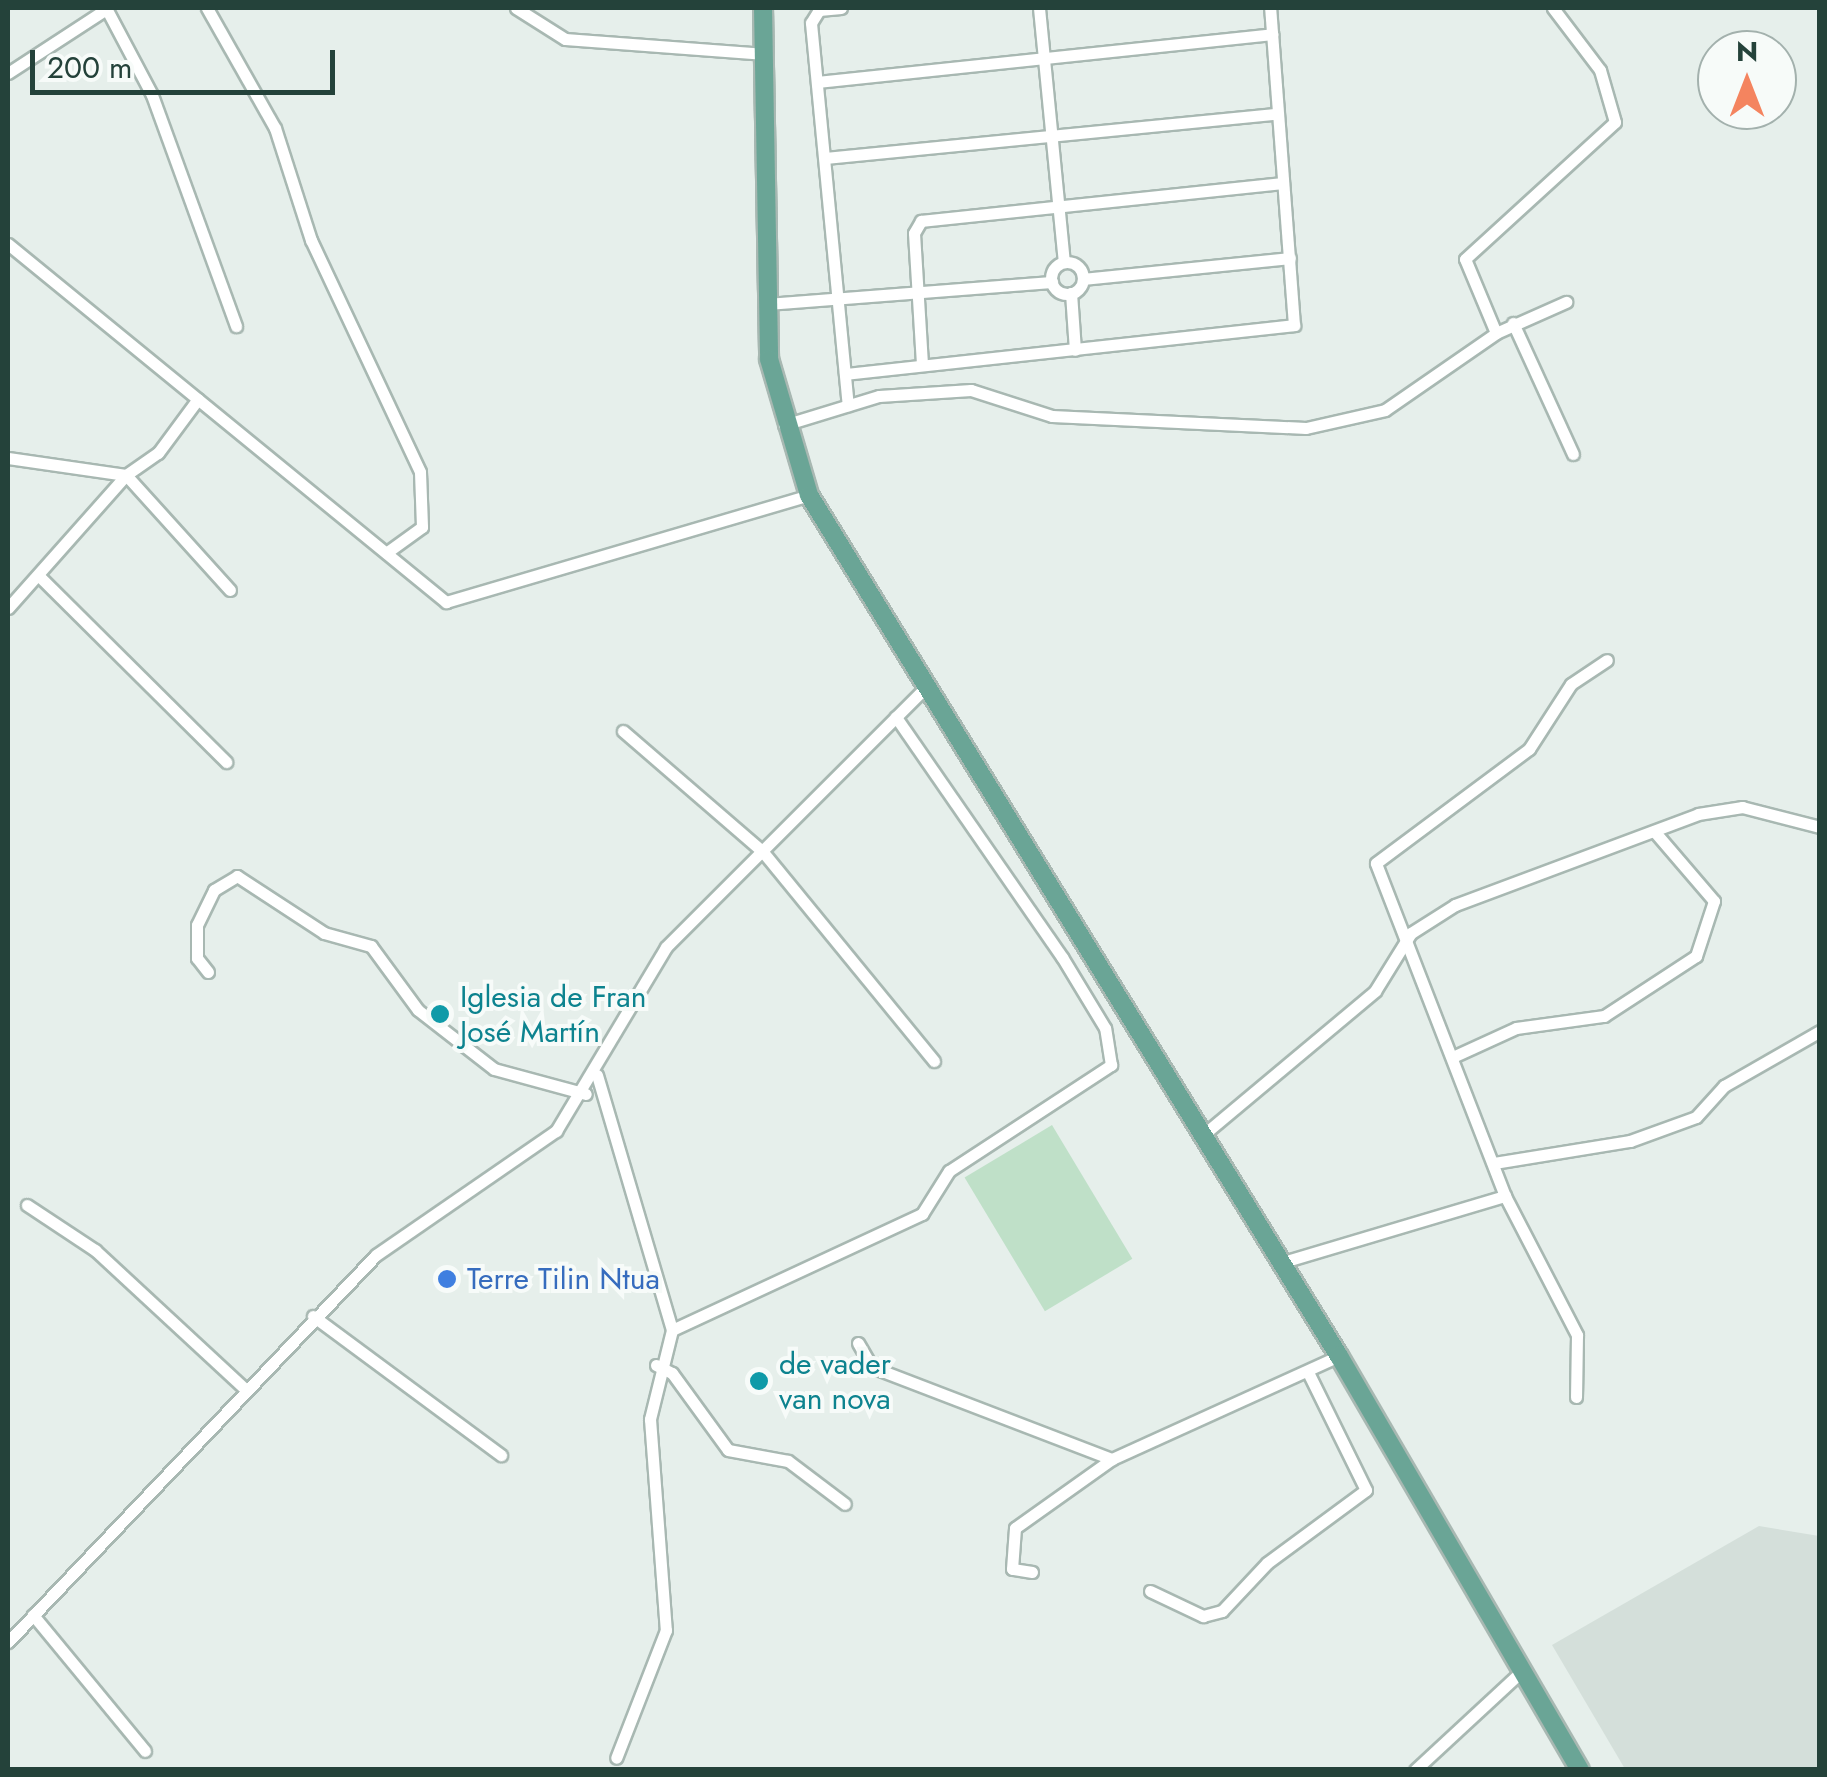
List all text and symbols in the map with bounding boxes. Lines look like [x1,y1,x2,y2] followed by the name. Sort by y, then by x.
[35,30,340,92] scale bar
[1697,30,1797,130] north arrow
[1736,31,1758,72] text: N
[47,46,132,89] text: 200 m
[460,979,647,1050] place label: Iglesia de Fran José Martín
[429,1003,451,1025] marker: Iglesia de Fran José Martín
[467,1261,660,1297] place label: Terre Tilin Ntua
[436,1268,458,1290] marker: Terre Tilin Ntua
[779,1346,891,1416] place label: de vader van nova
[748,1370,770,1392] marker: de vader van nova

